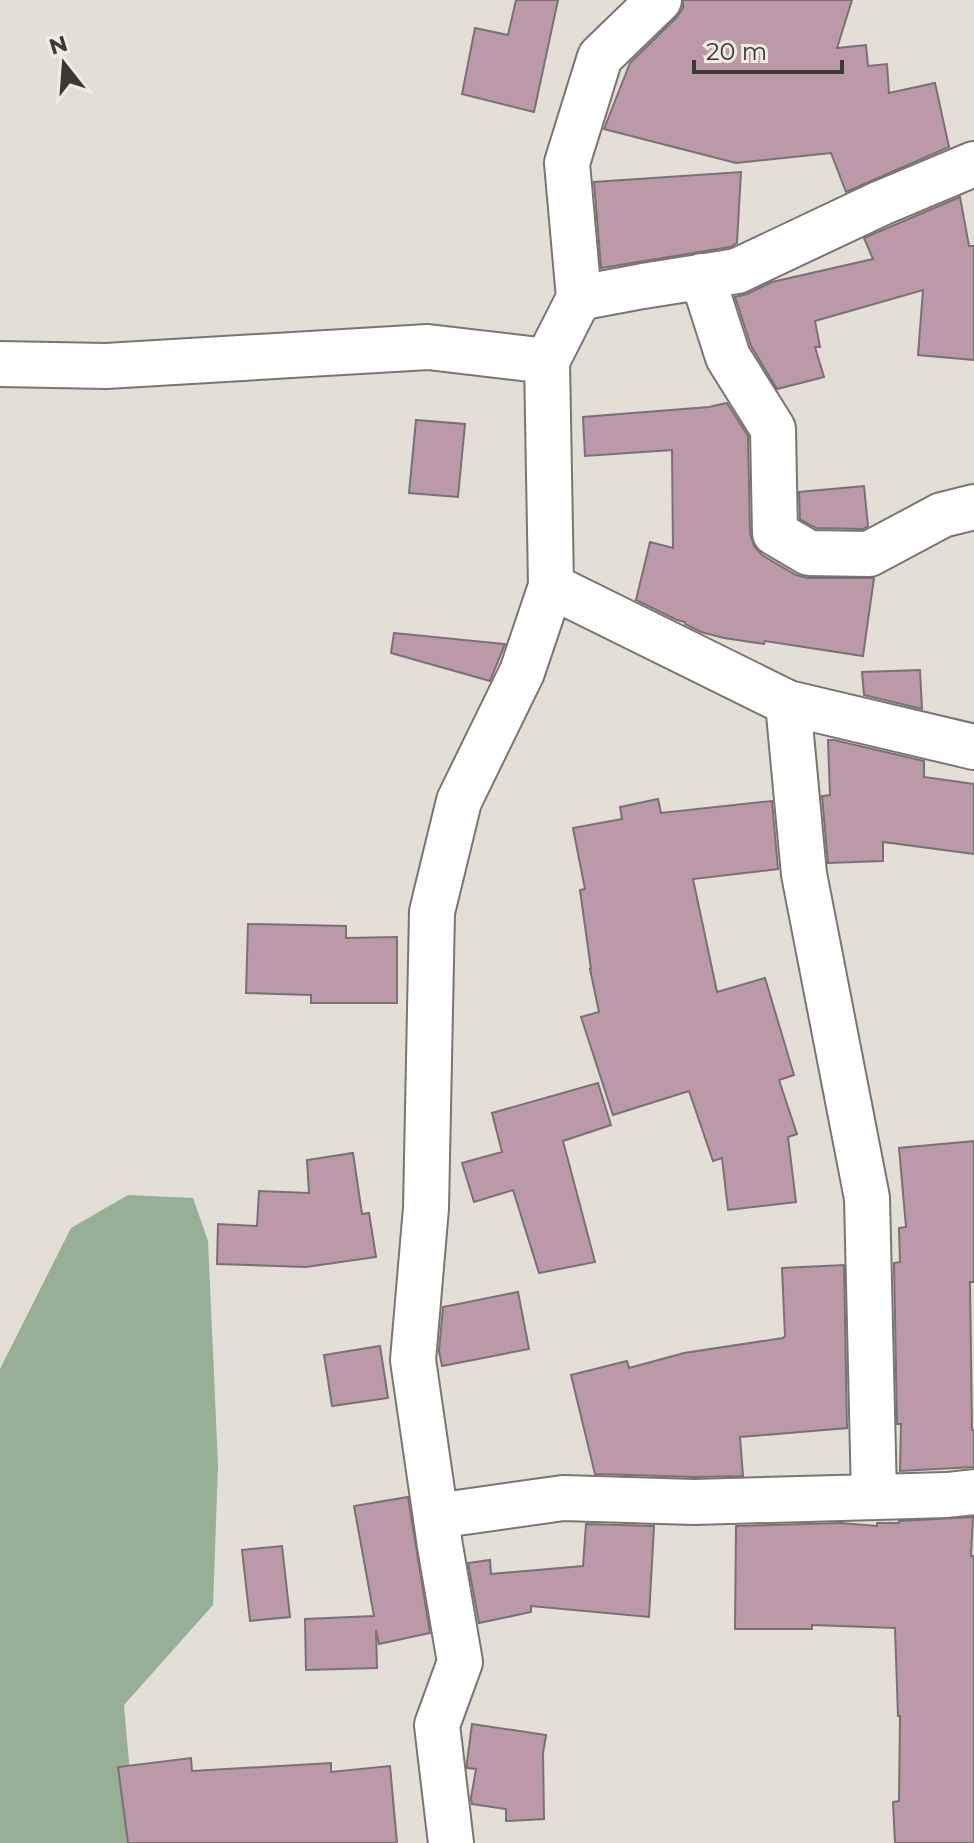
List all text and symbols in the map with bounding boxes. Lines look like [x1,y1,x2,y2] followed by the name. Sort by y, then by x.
[24,24,104,104] north arrow
[694,24,842,74] scale bar
[46,30,71,61] text: N
[706,37,767,66] text: 20 m

